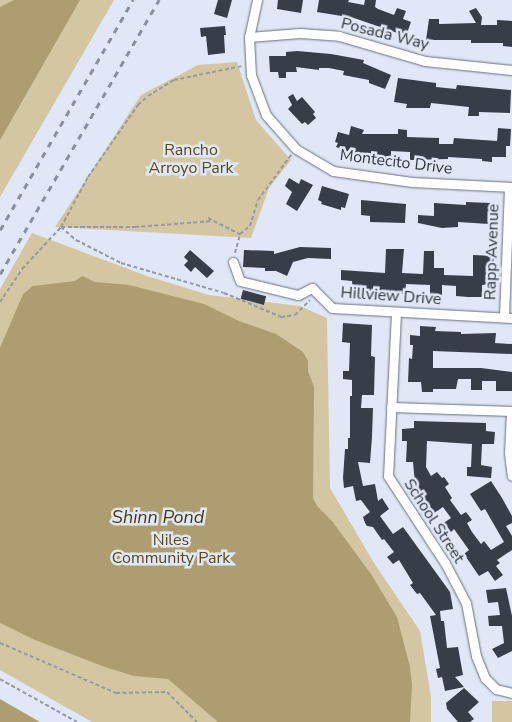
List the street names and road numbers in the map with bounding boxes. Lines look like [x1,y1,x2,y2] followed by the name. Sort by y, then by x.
[339,14,431,54] street label: Posada Way
[339,146,453,178] street label: Montecito Drive
[481,204,503,300] street label: Rapp Avenue
[340,283,442,309] street label: Hillview Drive
[400,475,468,567] street label: School Street

